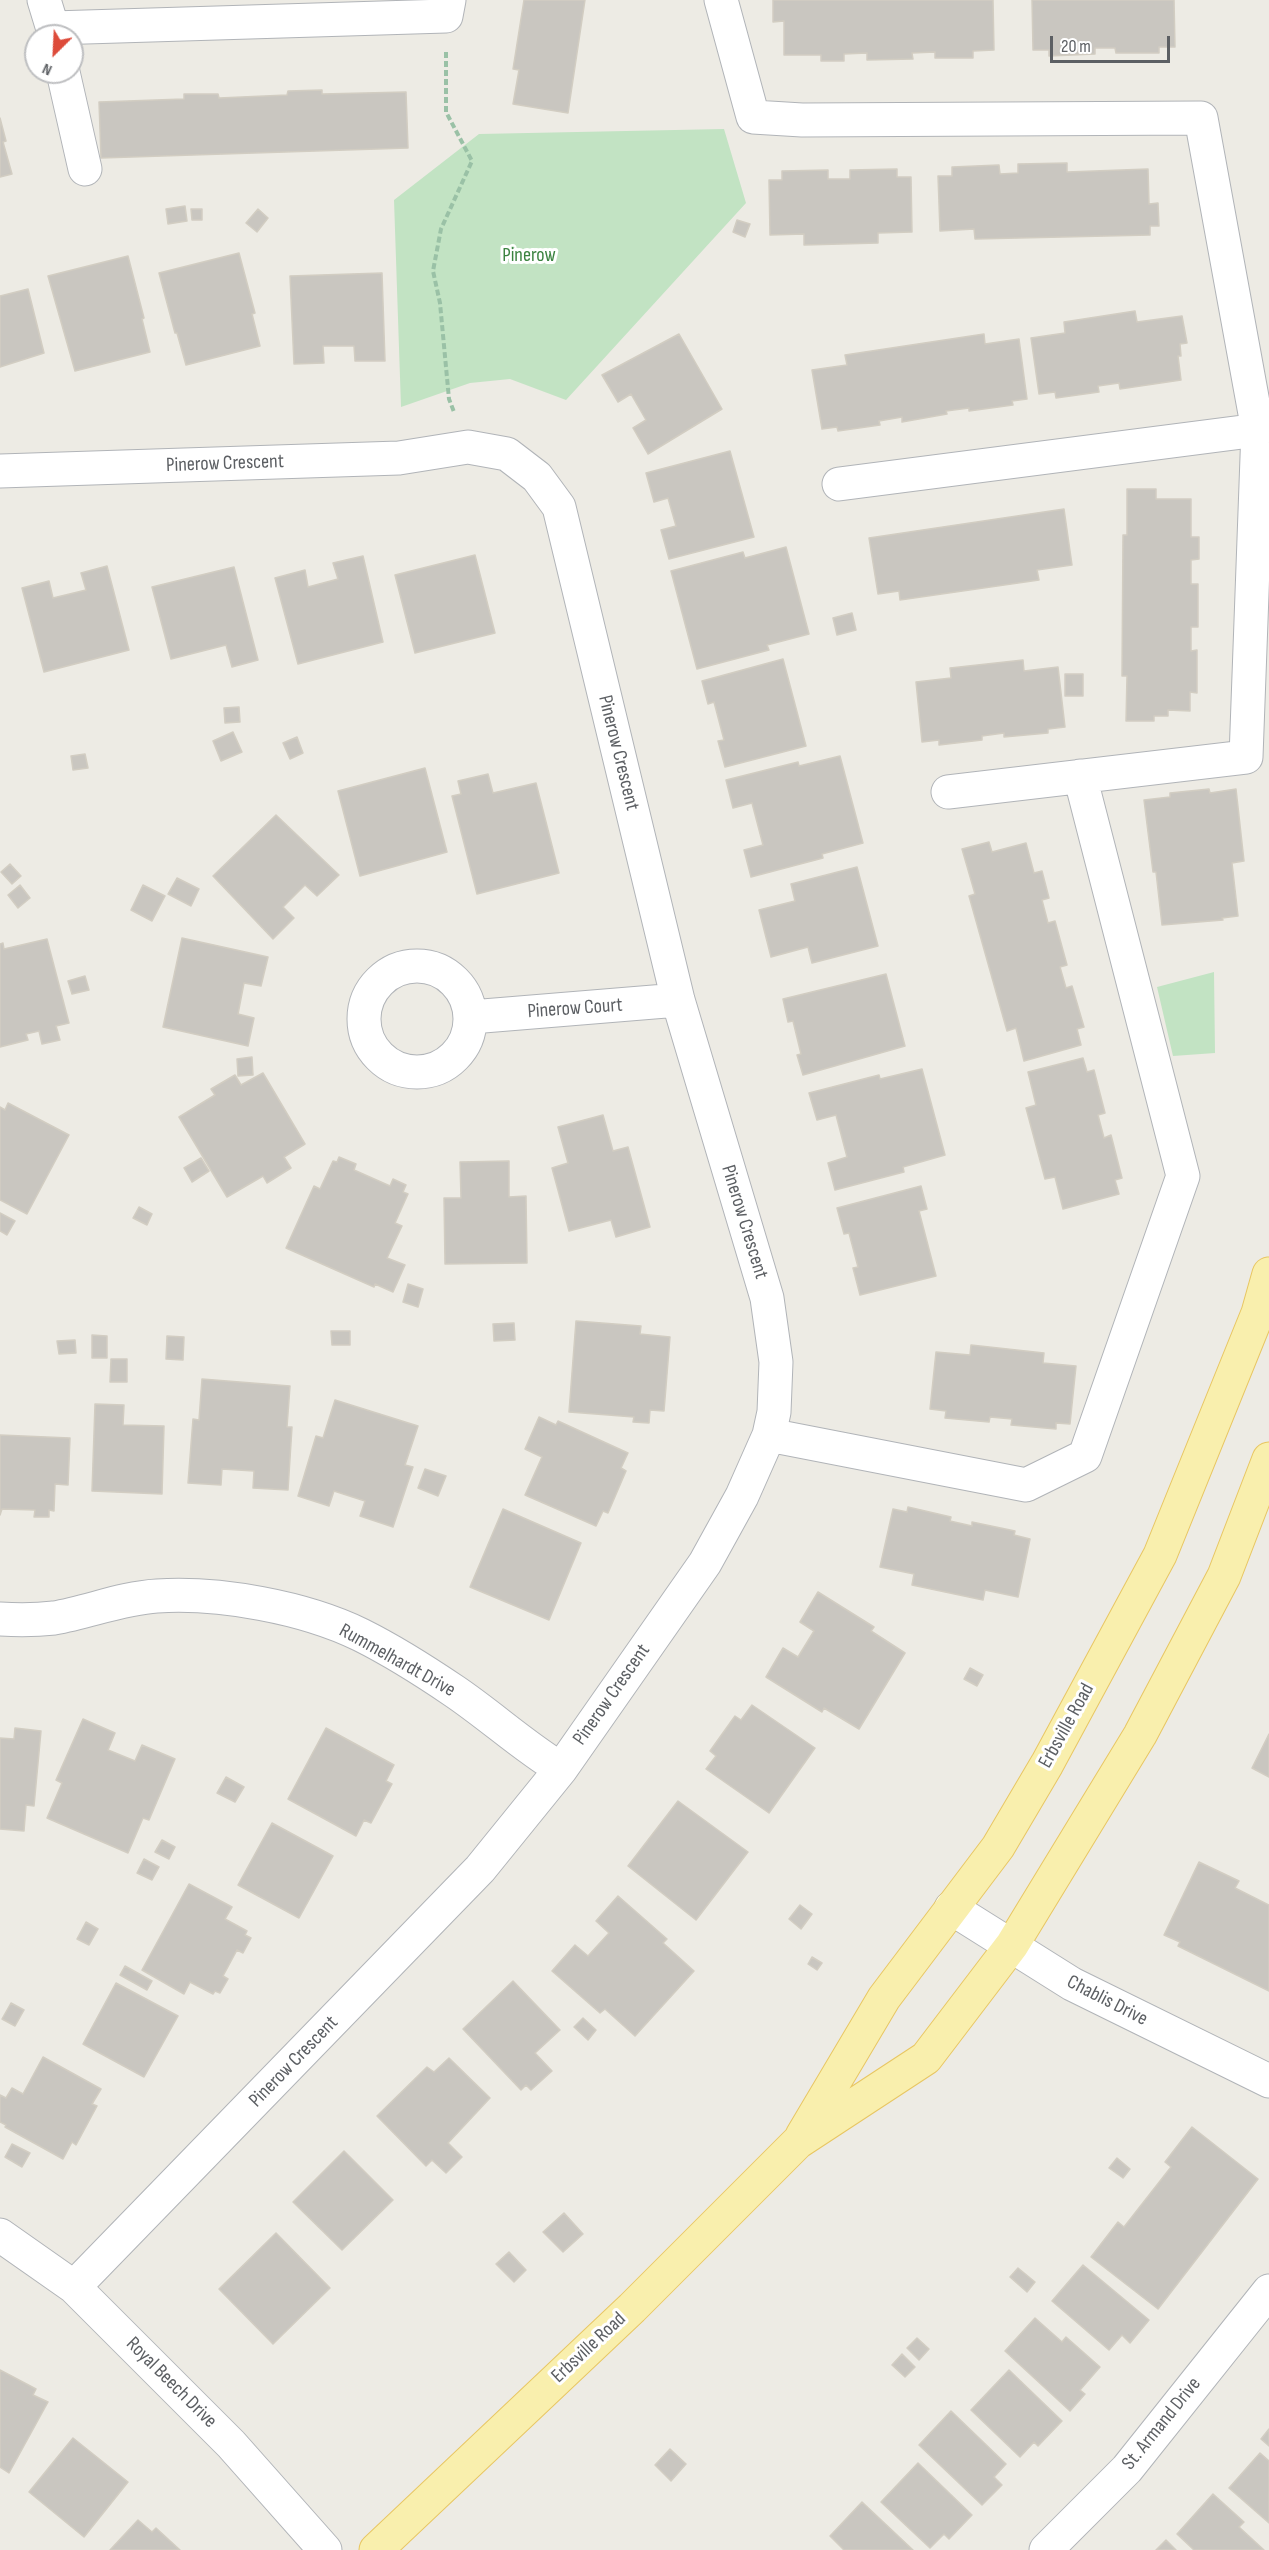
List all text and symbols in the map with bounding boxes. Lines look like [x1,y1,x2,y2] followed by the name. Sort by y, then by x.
[24,24,84,84] north arrow
[1053,24,1173,62] scale bar
[1061,36,1091,57] text: 20 m
[40,59,55,79] text: N
[502,244,556,268] park label: Pinerow
[166,450,284,478] street label: Pinerow Crescent
[592,693,644,813] street label: Pinerow Crescent
[527,994,623,1024] street label: Pinerow Court
[715,1162,773,1282] street label: Pinerow Crescent
[335,1619,459,1703] street label: Rummelhardt Drive
[568,1640,656,1750] street label: Pinerow Crescent
[1034,1680,1100,1772] street label: Erbsville Road
[1063,1970,1151,2032] street label: Chablis Drive
[244,2011,344,2113] street label: Pinerow Crescent
[547,2308,631,2388] street label: Erbsville Road
[121,2333,221,2433] street label: Royal Beech Drive
[1117,2373,1207,2475] street label: St. Armand Drive

